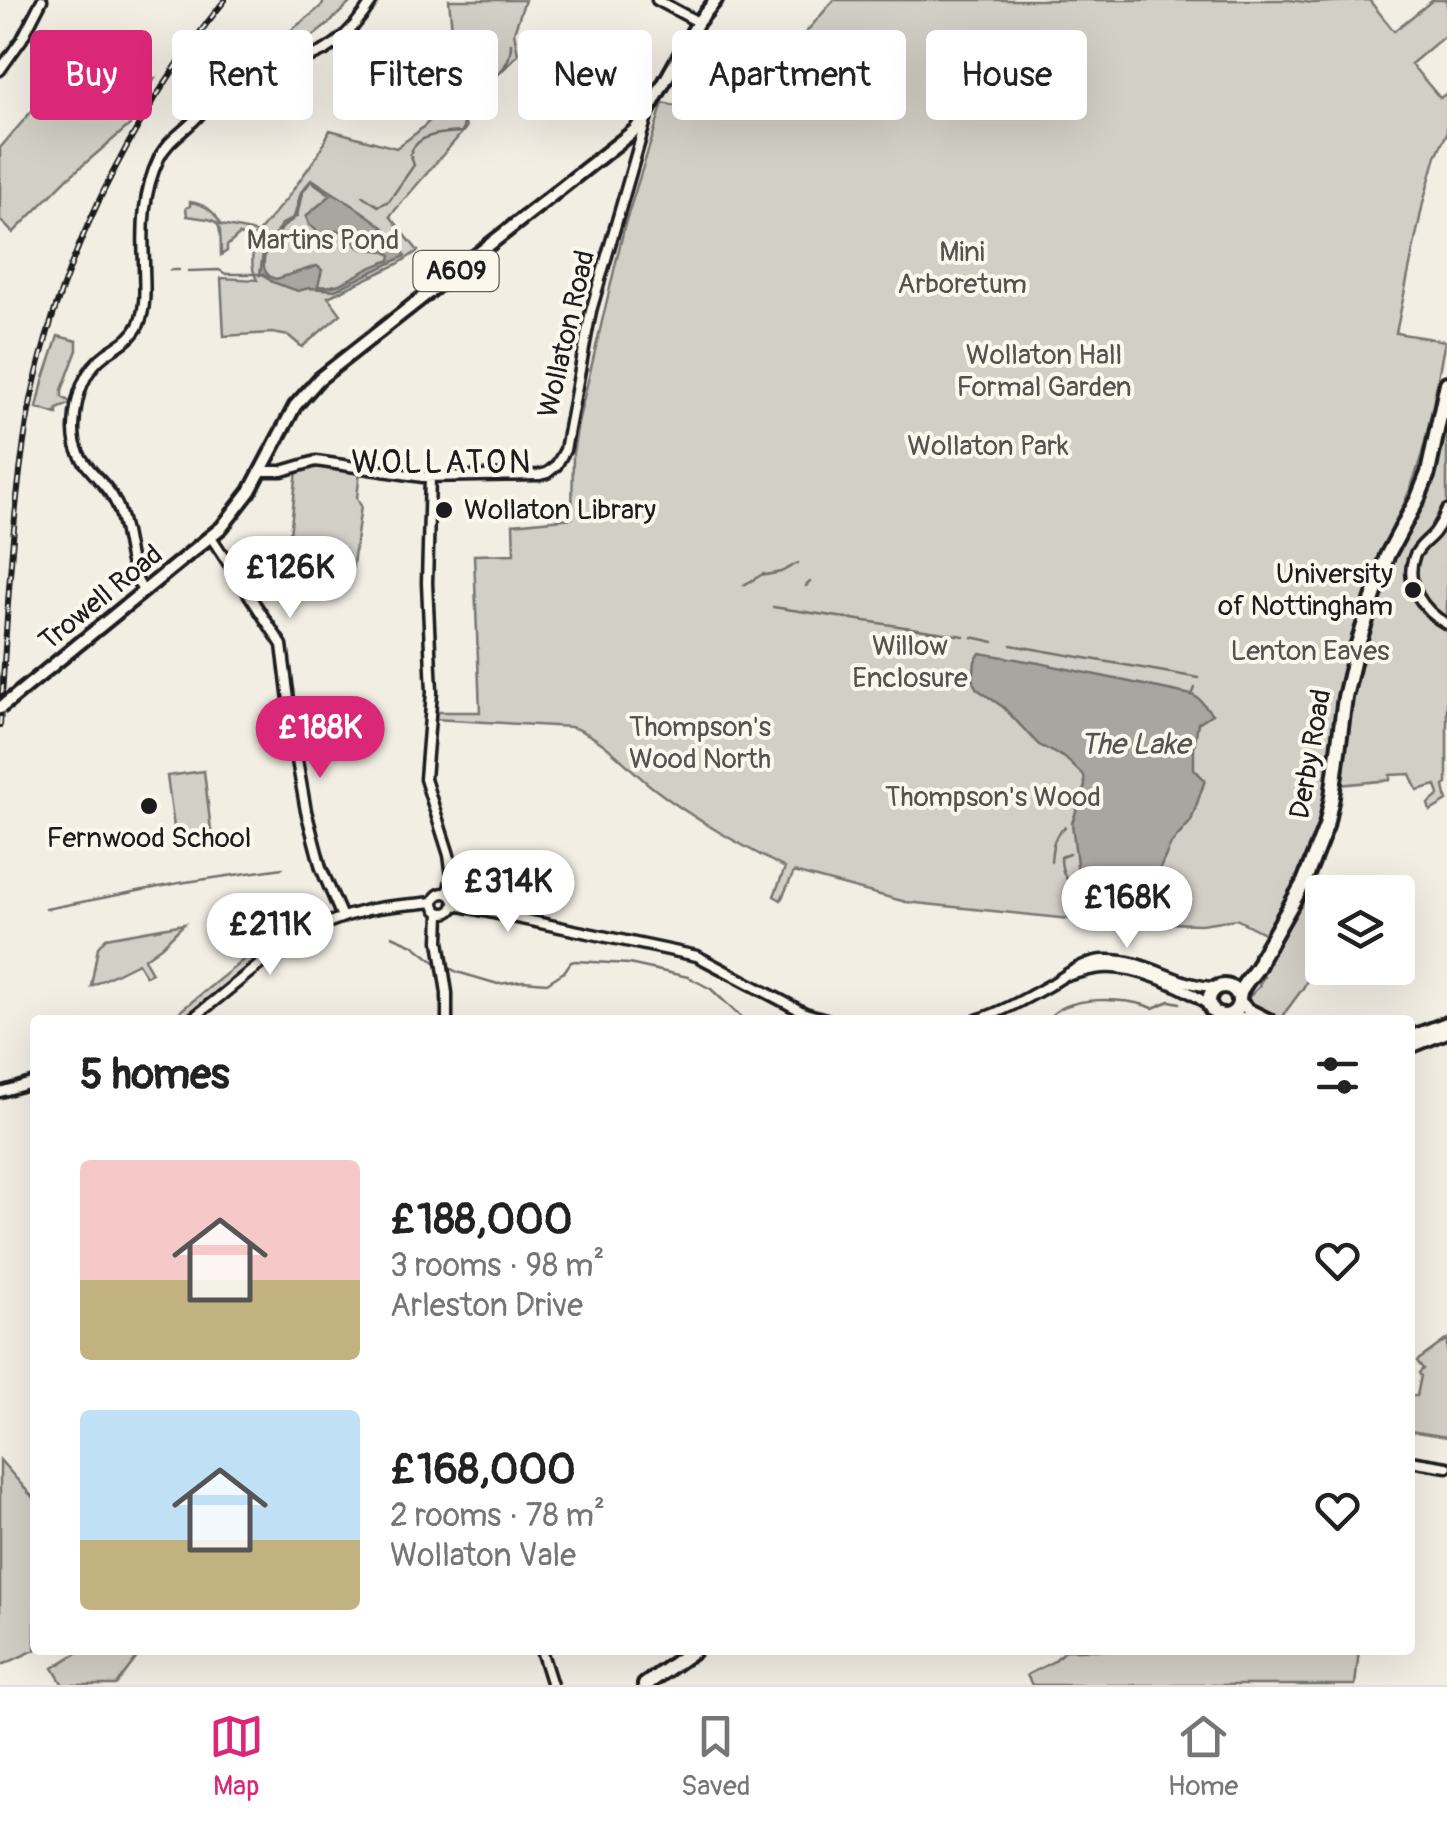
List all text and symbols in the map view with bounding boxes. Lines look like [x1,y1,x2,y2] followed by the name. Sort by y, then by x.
[30,30,152,120] chip: Buy
[172,30,313,120] chip: Rent
[333,30,498,120] chip: Filters
[518,30,652,120] chip: New
[672,30,906,120] chip: Apartment
[926,30,1087,120] chip: House
[247,223,399,258] park label: Martins Pond
[897,235,1027,302] park label: Mini Arboretum
[531,247,603,421] street label: Wollaton Road
[414,251,498,291] road number: A609
[956,338,1132,405] park label: Wollaton Hall Formal Garden
[907,429,1069,464] park label: Wollaton Park
[351,443,533,483] district label: WOLLATON
[464,493,656,528] place label: Wollaton Library
[433,499,455,521] marker: Wollaton Library
[220,536,360,621] pin: £126K
[32,538,170,658] street label: Trowell Road
[246,548,334,588] text: £126K
[1218,557,1393,624] place label: University of Nottingham
[1402,579,1424,601] marker: University of Nottingham
[852,629,968,696] park label: Willow Enclosure
[1230,634,1390,669] park label: Lenton Eaves
[1282,686,1340,822] street label: Derby Road
[250,696,390,781] pin: £188K
[278,708,362,748] text: £188K
[629,710,772,777] park label: Thompson's Wood North
[1080,726,1193,763] water label: The Lake
[885,780,1101,815] park label: Thompson's Wood
[138,795,160,817] marker: Fernwood School
[47,821,251,856] place label: Fernwood School
[438,850,578,935] pin: £314K
[464,862,552,902] text: £314K
[1057,866,1197,951] pin: £168K
[1305,875,1415,985] map controls
[1305,875,1415,985] button: layers
[1083,878,1171,918] text: £168K
[200,893,340,978] pin: £211K
[229,905,311,945] text: £211K
[1310,1048,1365,1103] icon: filters
[80,1049,230,1101] text: 5 homes
[390,1194,573,1246] text: £188,000
[160,1200,280,1320] icon: home
[1310,1233,1365,1288] icon: heart
[390,1246,604,1286] text: 3 rooms · 98 m²
[390,1286,583,1326] text: Arleston Drive
[390,1444,576,1496] text: £168,000
[160,1450,280,1570] icon: home
[1310,1483,1365,1538] icon: heart
[390,1496,605,1536] text: 2 rooms · 78 m²
[390,1536,576,1576] text: Wollaton Vale
[209,1709,264,1804] tab: Map
[681,1709,750,1804] tab: Saved
[1168,1709,1238,1804] tab: Home

